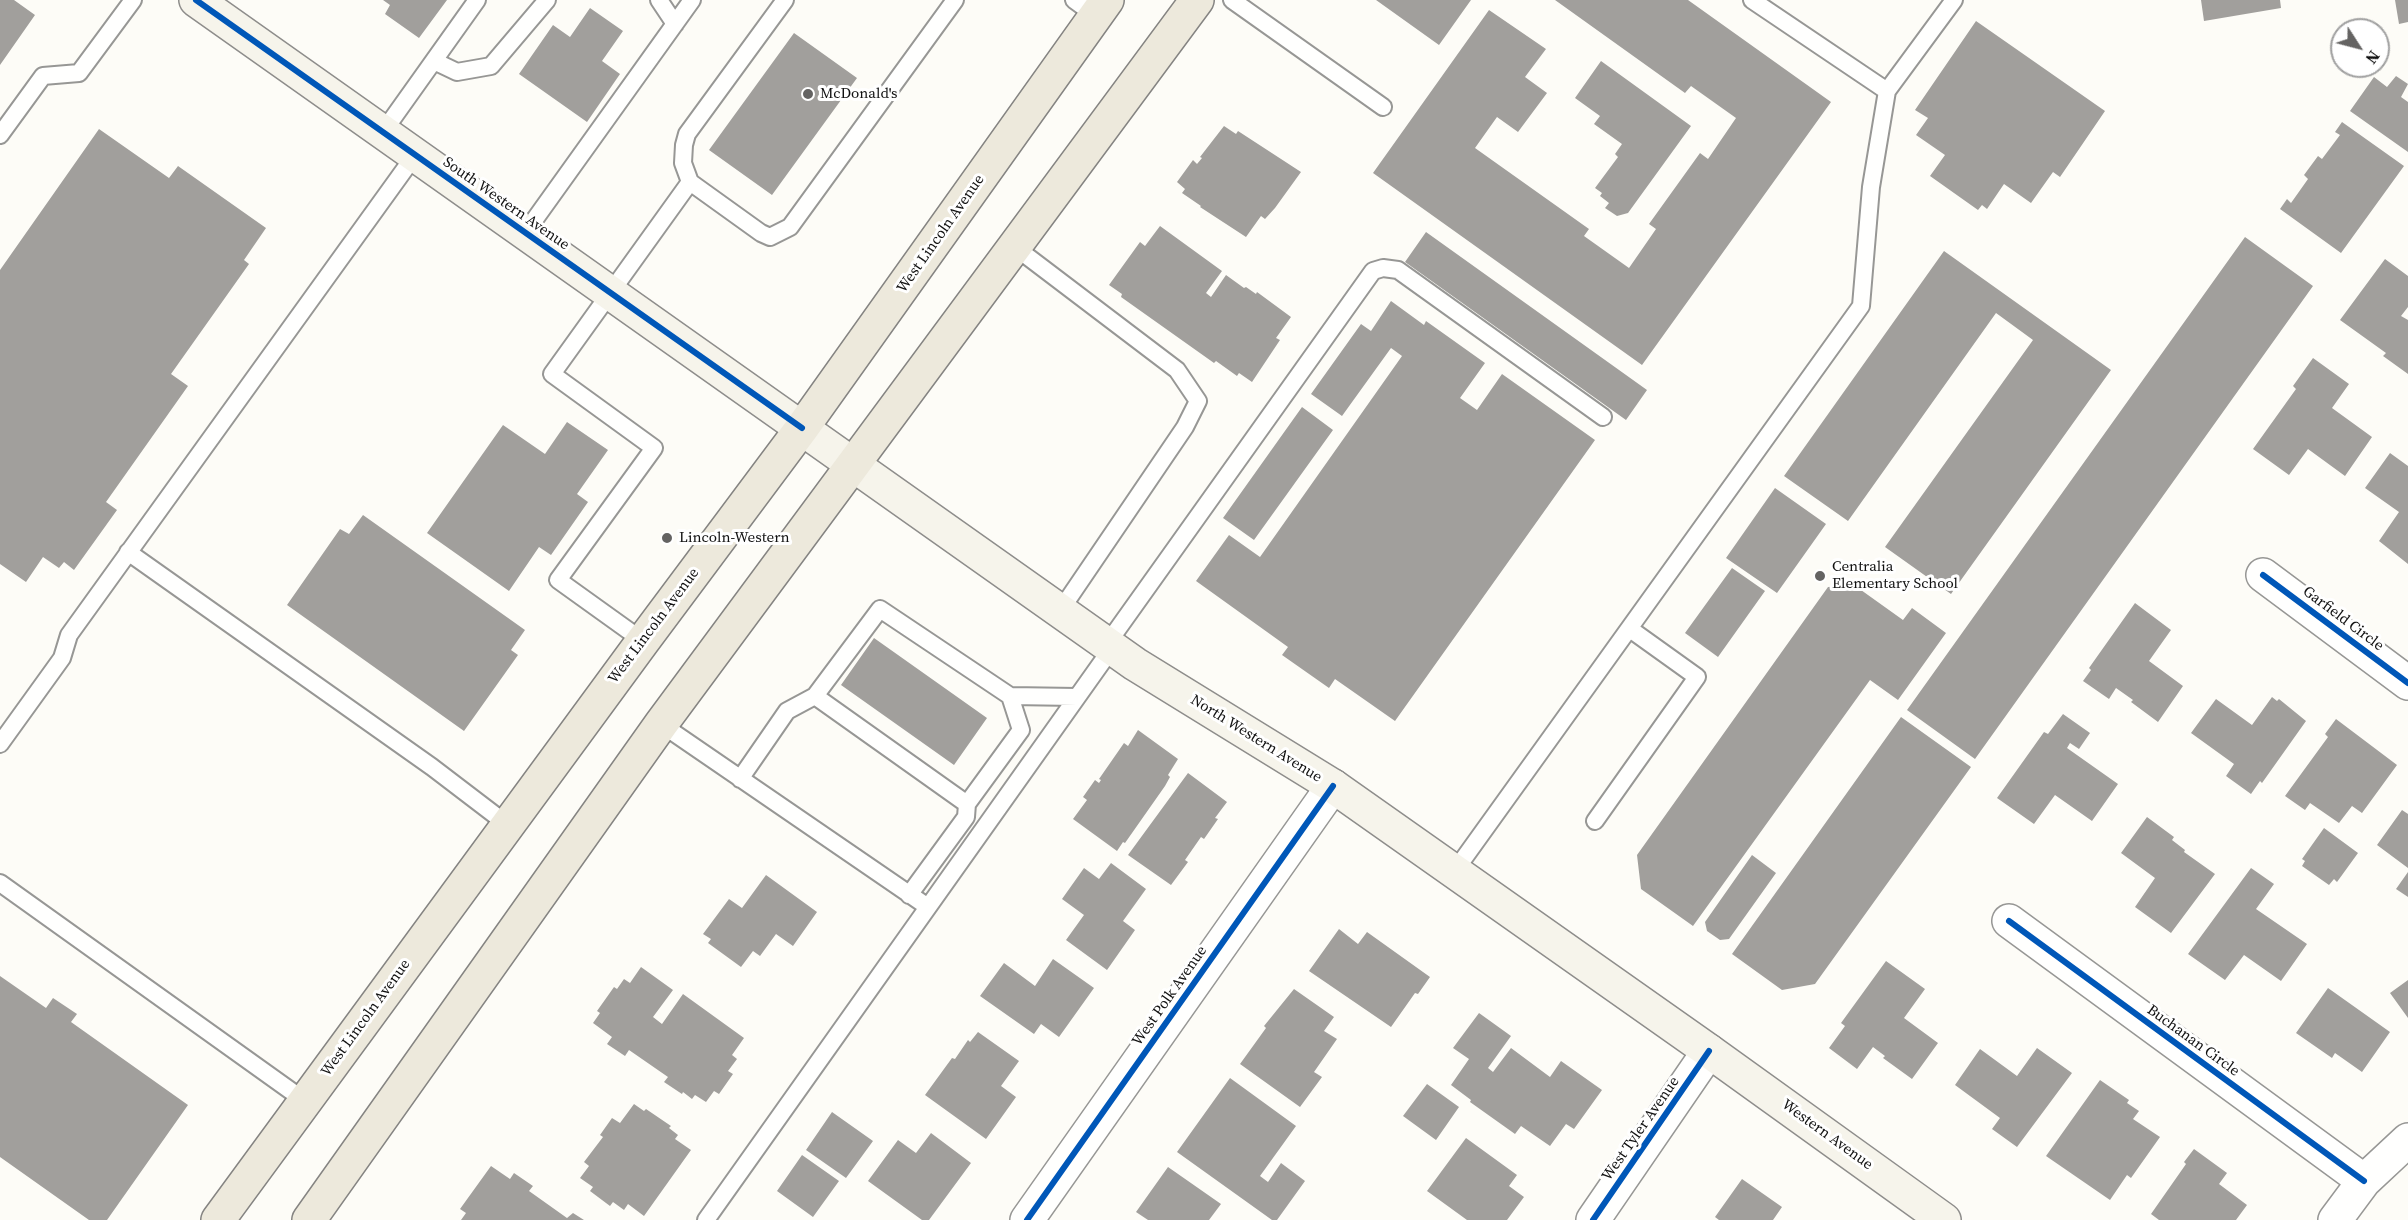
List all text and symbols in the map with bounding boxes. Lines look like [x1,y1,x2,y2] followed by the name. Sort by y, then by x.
[2330,18,2390,78] north arrow
[2361,46,2385,69] text: N
[820,85,897,103] place label: McDonald's
[801,87,815,101] marker: McDonald's
[439,154,573,254] street label: South Western Avenue
[893,171,989,297] street label: West Lincoln Avenue
[679,529,790,547] place label: Lincoln-Western
[660,531,674,545] marker: Lincoln-Western
[1832,558,1958,593] place label: Centralia Elementary School
[605,565,703,687] street label: West Lincoln Avenue
[1813,569,1827,583] marker: Centralia Elementary School
[2299,583,2387,655] street label: Garfield Circle
[1187,691,1325,787] street label: North Western Avenue
[1129,943,1211,1049] street label: West Polk Avenue
[318,956,414,1080] street label: West Lincoln Avenue
[2143,1001,2243,1081] street label: Buchanan Circle
[1598,1073,1684,1185] street label: West Tyler Avenue
[1778,1096,1876,1174] street label: Western Avenue

